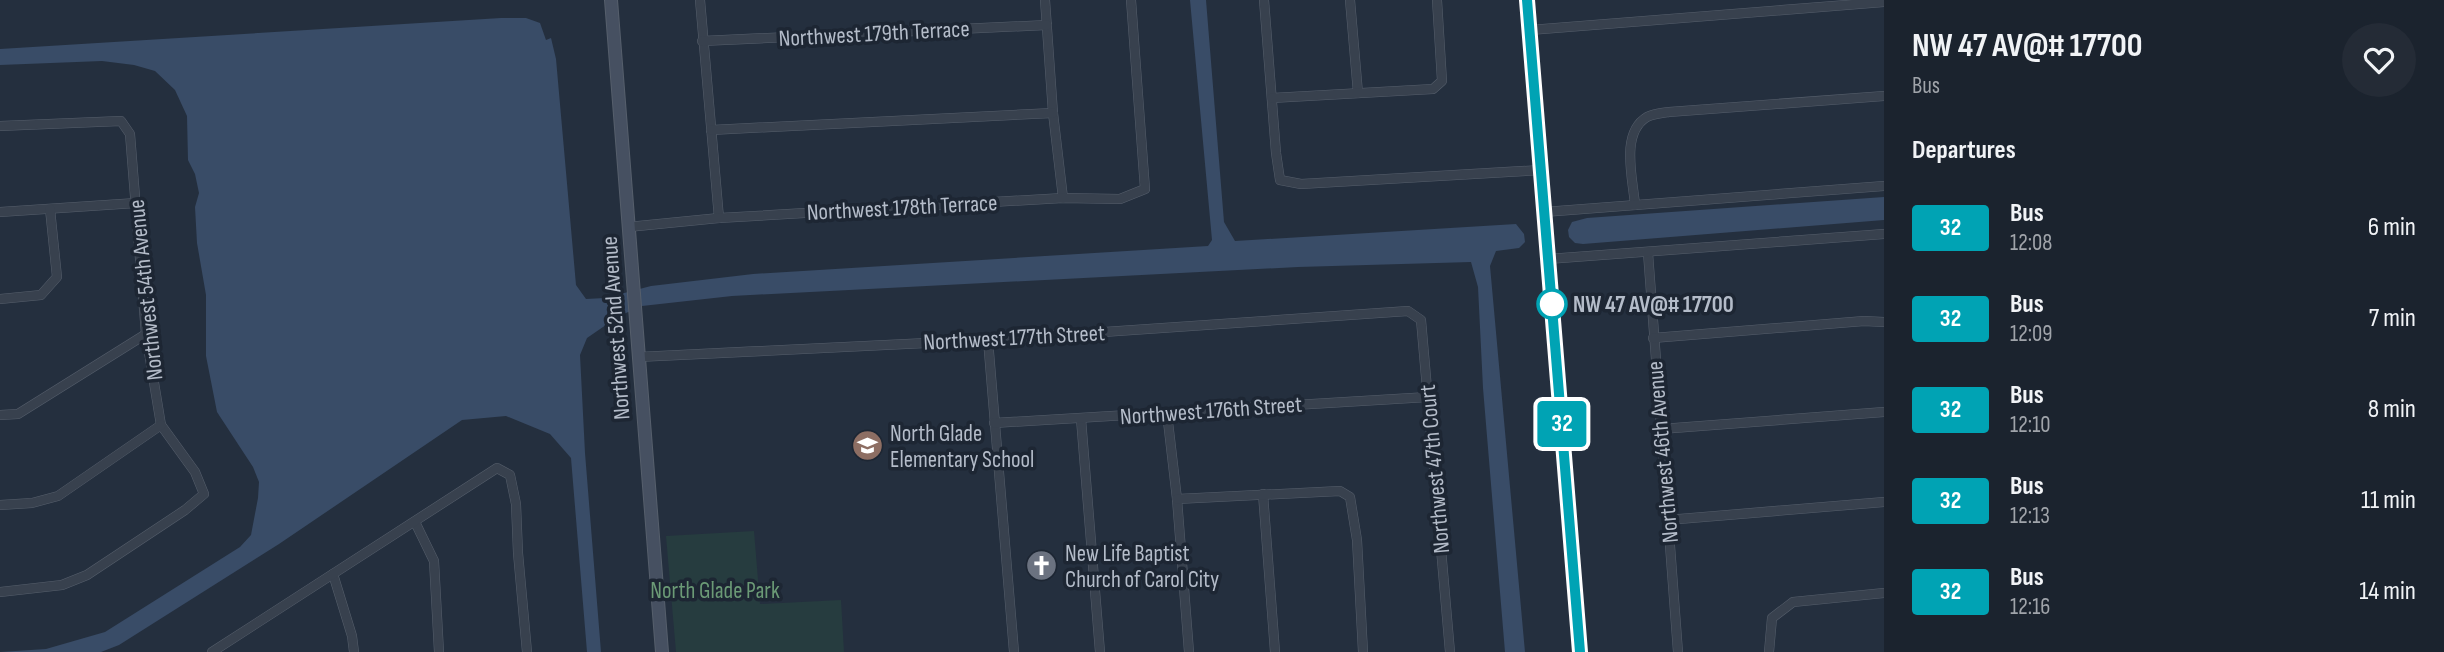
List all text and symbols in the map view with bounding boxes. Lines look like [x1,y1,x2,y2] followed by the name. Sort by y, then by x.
[778,15,970,53] street label: Northwest 179th Terrace
[2342,23,2416,97] button: heart
[1912,26,2142,66] text: NW 47 AV@# 17700
[1912,72,1940,100] text: Bus
[1912,135,2016,166] text: Departures
[806,189,998,227] street label: Northwest 178th Terrace
[123,198,169,382] street label: Northwest 54th Avenue
[2010,198,2044,229] text: Bus
[2368,212,2416,243] text: 6 min
[1940,213,1961,242] text: 32
[2010,229,2052,257] text: 12:08
[596,235,636,421] street label: Northwest 52nd Avenue
[1537,289,1567,319] marker: NW 47 AV@# 17700
[2010,289,2044,320] text: Bus
[1573,291,1734,319] place label: NW 47 AV@# 17700
[2369,303,2416,334] text: 7 min
[1940,304,1961,333] text: 32
[923,319,1106,357] street label: Northwest 177th Street
[2010,320,2053,348] text: 12:09
[1641,360,1685,544] street label: Northwest 46th Avenue
[2010,380,2044,411] text: Bus
[1414,383,1456,554] street label: Northwest 47th Court
[1119,391,1303,431] street label: Northwest 176th Street
[2368,394,2416,425] text: 8 min
[1940,395,1961,424] text: 32
[1530,401,1594,447] line badge: 32
[1551,409,1573,438] text: 32
[2010,411,2050,439] text: 12:10
[890,420,1034,474] place label: North Glade Elementary School
[850,429,884,463] school or university icon: North Glade Elementary School
[2010,471,2044,502] text: Bus
[2361,485,2416,516] text: 11 min
[1940,486,1961,515] text: 32
[2010,502,2050,530] text: 12:13
[1065,540,1219,594] place label: New Life Baptist Church of Carol City
[1025,549,1059,583] church icon: New Life Baptist Church of Carol City
[2010,562,2044,593] text: Bus
[2359,576,2416,607] text: 14 min
[650,577,780,605] park label: North Glade Park
[1940,577,1961,606] text: 32
[2010,593,2050,621] text: 12:16

